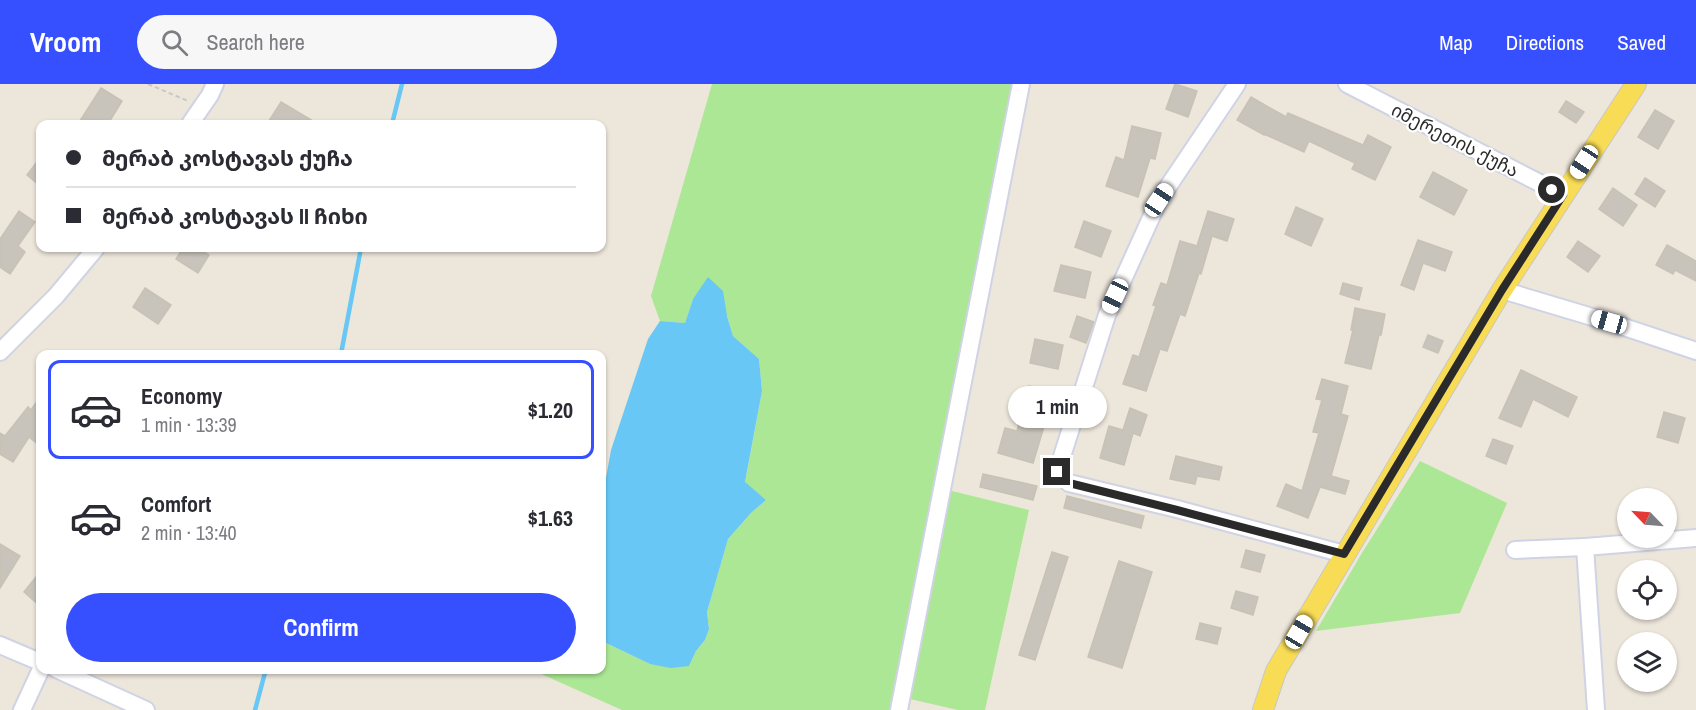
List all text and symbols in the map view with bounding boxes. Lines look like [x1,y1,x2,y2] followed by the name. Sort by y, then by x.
[137,15,557,69] search box
[30,23,101,61] text: Vroom
[158,26,191,59] icon: search
[206,27,305,57] text: Search here
[1439,28,1473,57] text: Map
[1506,28,1584,57] text: Directions
[1617,28,1666,57] text: Saved
[1387,97,1523,183] street label: იმერეთის ქუჩა
[1567,142,1601,182] car
[102,143,353,173] text: მერაბ კოსტავას ქუჩა
[1538,176,1565,203] route start
[1141,180,1177,220] car
[102,201,368,231] text: მერაბ კოსტავას II ჩიხი
[1099,276,1131,316] car
[1589,308,1629,336] car
[141,381,222,411] text: Economy
[69,383,123,437] icon: car
[1008,385,1106,427] callout: 1 min
[1036,393,1079,420] text: 1 min
[528,395,573,425] text: $1.20
[141,411,237,438] text: 1 min · 13:39
[1043,458,1070,485] route end
[1617,488,1677,548] north arrow
[1617,488,1677,692] map controls
[141,489,211,519] text: Comfort
[69,491,123,545] icon: car
[528,503,573,533] text: $1.63
[141,519,237,546] text: 2 min · 13:40
[1617,560,1677,620] button: locate
[66,593,576,662] button: Confirm
[1282,612,1316,652] car
[1617,632,1677,692] button: layers

